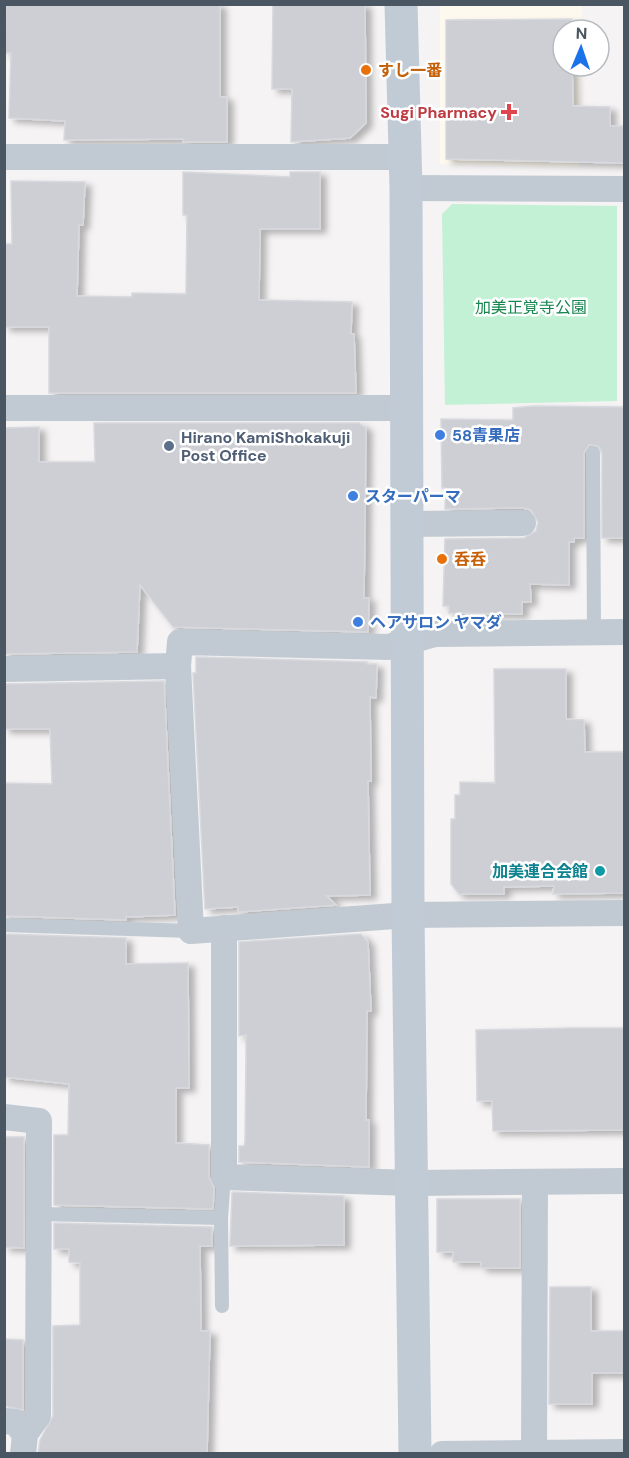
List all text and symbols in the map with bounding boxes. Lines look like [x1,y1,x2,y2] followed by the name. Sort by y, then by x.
[551,18,611,78] north arrow
[575,23,588,44] text: N
[378,60,442,81] place label: すし一番
[359,63,373,77] marker: すし一番
[380,102,497,123] place label: Sugi Pharmacy
[502,105,516,119] marker: Sugi Pharmacy
[475,297,587,318] park label: 加美正覚寺公園
[452,425,520,446] place label: 58青果店
[181,427,350,466] place label: Hirano KamiShokakuji Post Office
[433,428,447,442] marker: 58青果店
[162,439,176,453] marker: Hirano KamiShokakuji Post Office
[365,486,461,507] place label: スターパーマ
[346,489,360,503] marker: スターパーマ
[454,549,486,570] place label: 呑呑
[435,552,449,566] marker: 呑呑
[370,612,502,633] place label: ヘアサロン ヤマダ
[351,615,365,629] marker: ヘアサロン ヤマダ
[492,861,588,882] place label: 加美連合会館
[593,864,607,878] marker: 加美連合会館

